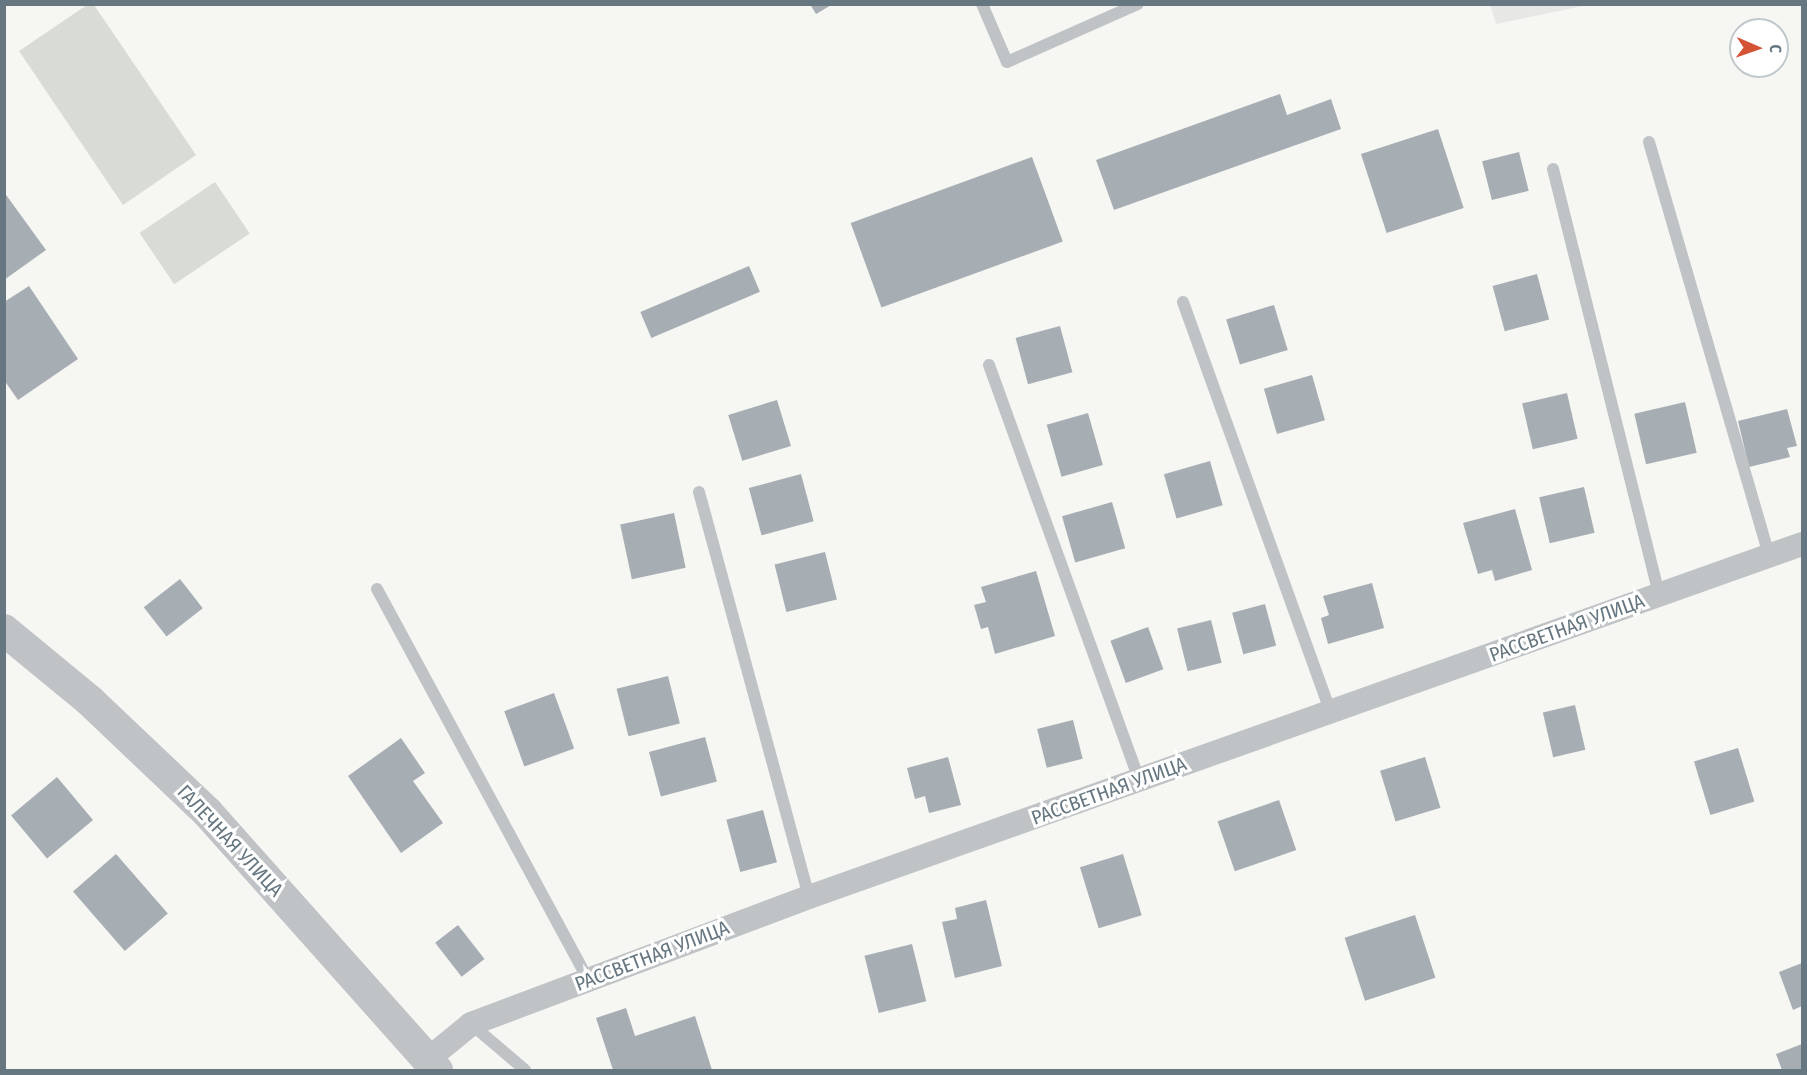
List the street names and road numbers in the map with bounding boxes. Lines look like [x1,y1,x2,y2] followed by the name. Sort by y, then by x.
[1486,589,1648,667] street label: РАССВЕТНАЯ УЛИЦА
[1028,752,1190,830] street label: РАССВЕТНАЯ УЛИЦА
[172,780,288,902] street label: ГАЛЕЧНАЯ УЛИЦА
[572,916,732,996] street label: РАССВЕТНАЯ УЛИЦА

